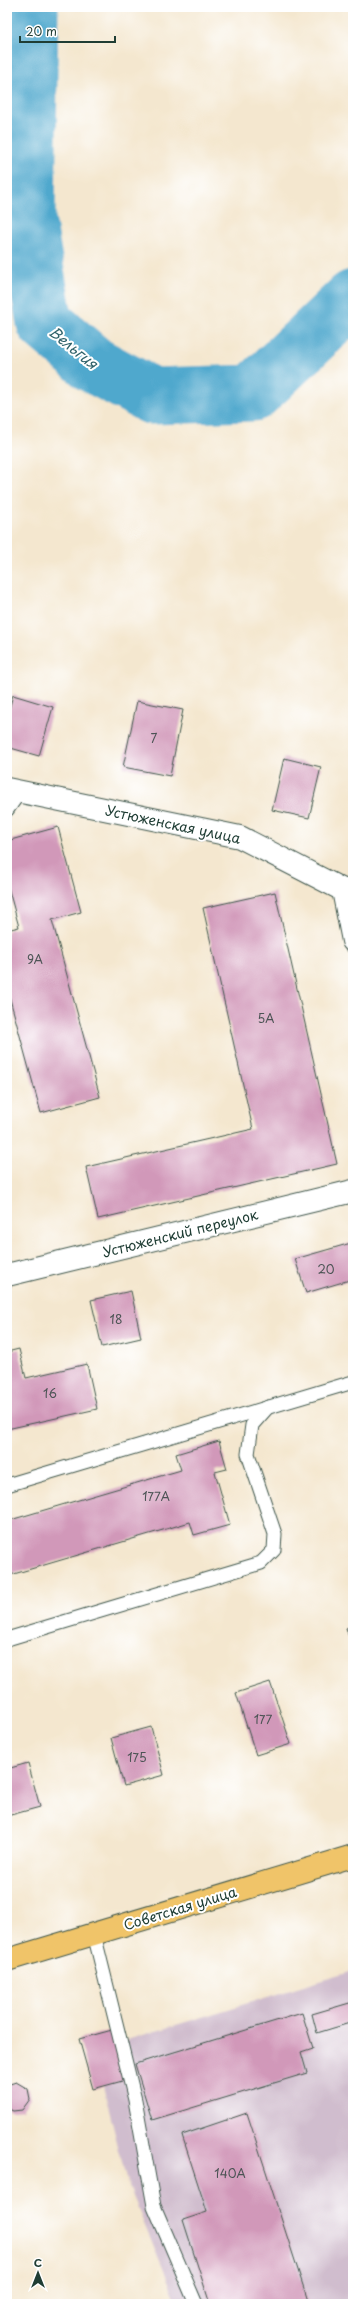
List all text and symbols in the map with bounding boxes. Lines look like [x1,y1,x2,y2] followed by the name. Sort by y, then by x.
[20,18,115,44] scale bar
[26,22,57,40] text: 20 m
[44,320,104,375] water label: Вельгия
[151,729,158,747] house number: 7
[103,799,243,849] street label: Устюженская улица
[27,950,43,968] house number: 9А
[258,1009,274,1027] house number: 5А
[100,1203,261,1262] street label: Устюженский переулок
[317,1260,335,1278] house number: 20
[110,1310,122,1328] house number: 18
[43,1384,57,1402] house number: 16
[142,1487,170,1505] house number: 177А
[254,1710,273,1728] house number: 177
[127,1748,147,1766] house number: 175
[121,1881,239,1935] street label: Советская улица
[214,2164,246,2182] house number: 140А
[18,2253,58,2293] north arrow
[34,2254,42,2271] text: С

